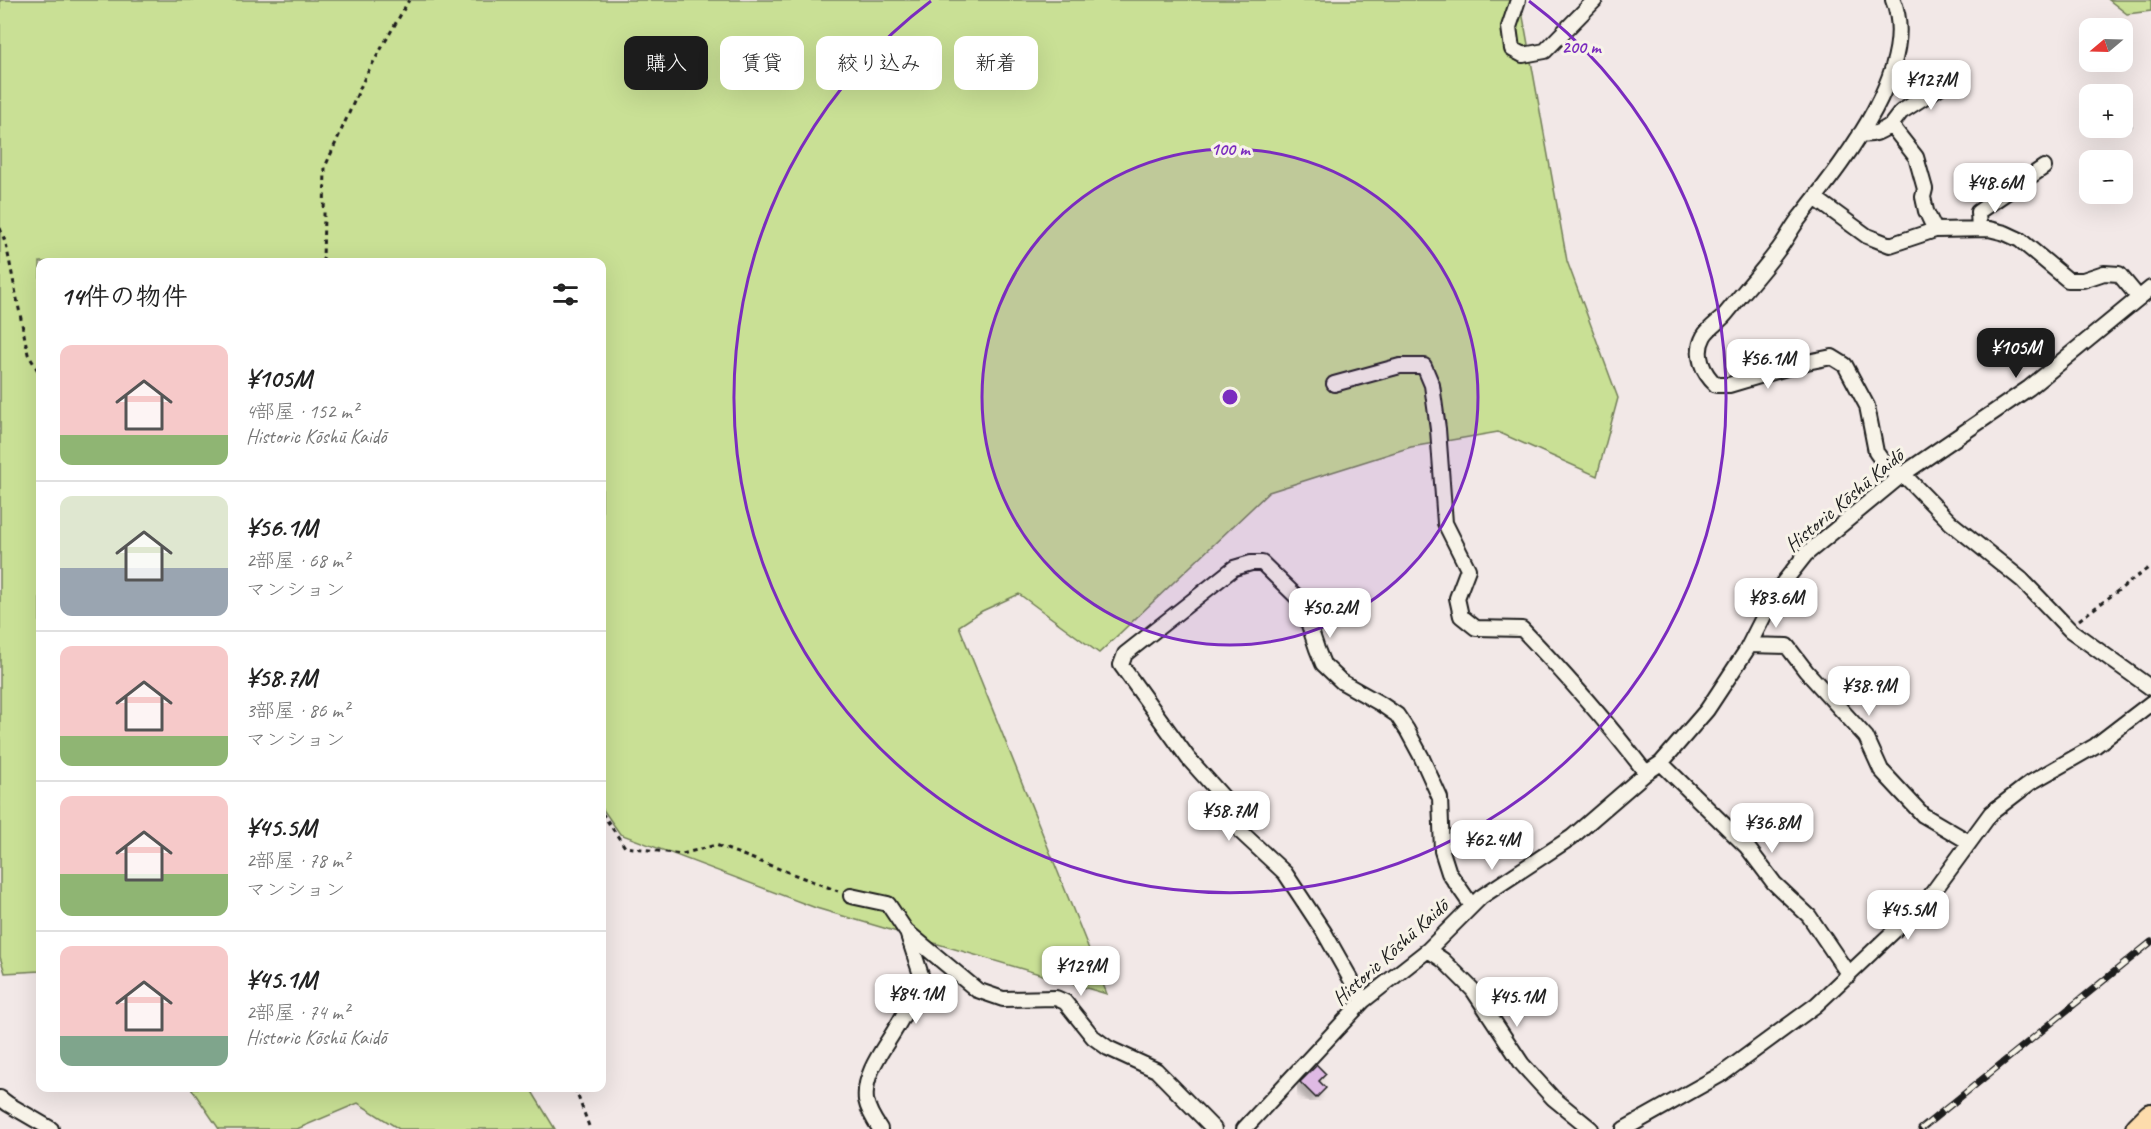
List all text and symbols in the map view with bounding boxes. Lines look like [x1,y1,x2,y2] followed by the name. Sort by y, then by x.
[2079,18,2133,72] north arrow
[2079,18,2133,204] map controls
[624,36,708,90] chip: 購入
[720,36,804,90] chip: 賃貸
[816,36,942,90] chip: 絞り込み
[954,36,1038,90] chip: 新着
[1562,36,1602,58] text: 200 m
[1889,60,1973,111] pin: ¥127M
[1906,67,1956,92] text: ¥127M
[2079,84,2133,138] button: +
[1211,138,1251,160] text: 100 m
[2079,150,2133,204] button: −
[1946,163,2044,214] pin: ¥48.6M
[1968,170,2022,195] text: ¥48.6M
[549,278,582,311] icon: filters
[60,280,187,313] text: 14件の物件
[1974,328,2058,379] pin: ¥105M
[1991,335,2041,360] text: ¥105M
[1719,339,1817,390] pin: ¥56.1M
[1741,346,1795,371] text: ¥56.1M
[246,362,311,395] text: ¥105M
[108,369,180,441] icon: home
[1220,387,1240,407] centre of rings
[246,399,358,424] text: 4部屋 · 152 m²
[246,424,386,449] text: Historic Kōshū Kaidō
[1779,441,1911,557] street label: Historic Kōshū Kaidō
[246,511,317,544] text: ¥56.1M
[108,520,180,592] icon: home
[246,548,349,573] text: 2部屋 · 68 m²
[246,577,345,602] text: マンション
[1727,578,1825,629] pin: ¥83.6M
[1749,585,1803,610] text: ¥83.6M
[1281,588,1379,639] pin: ¥50.2M
[1303,595,1357,620] text: ¥50.2M
[246,661,316,694] text: ¥58.7M
[1820,666,1918,717] pin: ¥38.9M
[108,670,180,742] icon: home
[1842,673,1896,698] text: ¥38.9M
[246,698,349,723] text: 3部屋 · 86 m²
[246,727,345,752] text: マンション
[1180,791,1278,842] pin: ¥58.7M
[1202,798,1256,823] text: ¥58.7M
[1723,803,1821,854] pin: ¥36.8M
[1745,810,1799,835] text: ¥36.8M
[246,811,316,844] text: ¥45.5M
[108,820,180,892] icon: home
[1443,820,1541,871] pin: ¥62.4M
[1465,827,1519,852] text: ¥62.4M
[246,848,349,873] text: 2部屋 · 78 m²
[246,877,345,902] text: マンション
[1859,890,1957,941] pin: ¥45.5M
[1327,891,1455,1011] street label: Historic Kōshū Kaidō
[1881,897,1935,922] text: ¥45.5M
[1039,946,1123,997] pin: ¥129M
[1056,953,1106,978] text: ¥129M
[246,963,317,996] text: ¥45.1M
[108,970,180,1042] icon: home
[867,974,965,1025] pin: ¥84.1M
[1468,977,1566,1028] pin: ¥45.1M
[889,981,943,1006] text: ¥84.1M
[1490,984,1544,1009] text: ¥45.1M
[246,1000,349,1025] text: 2部屋 · 74 m²
[246,1025,386,1050] text: Historic Kōshū Kaidō

